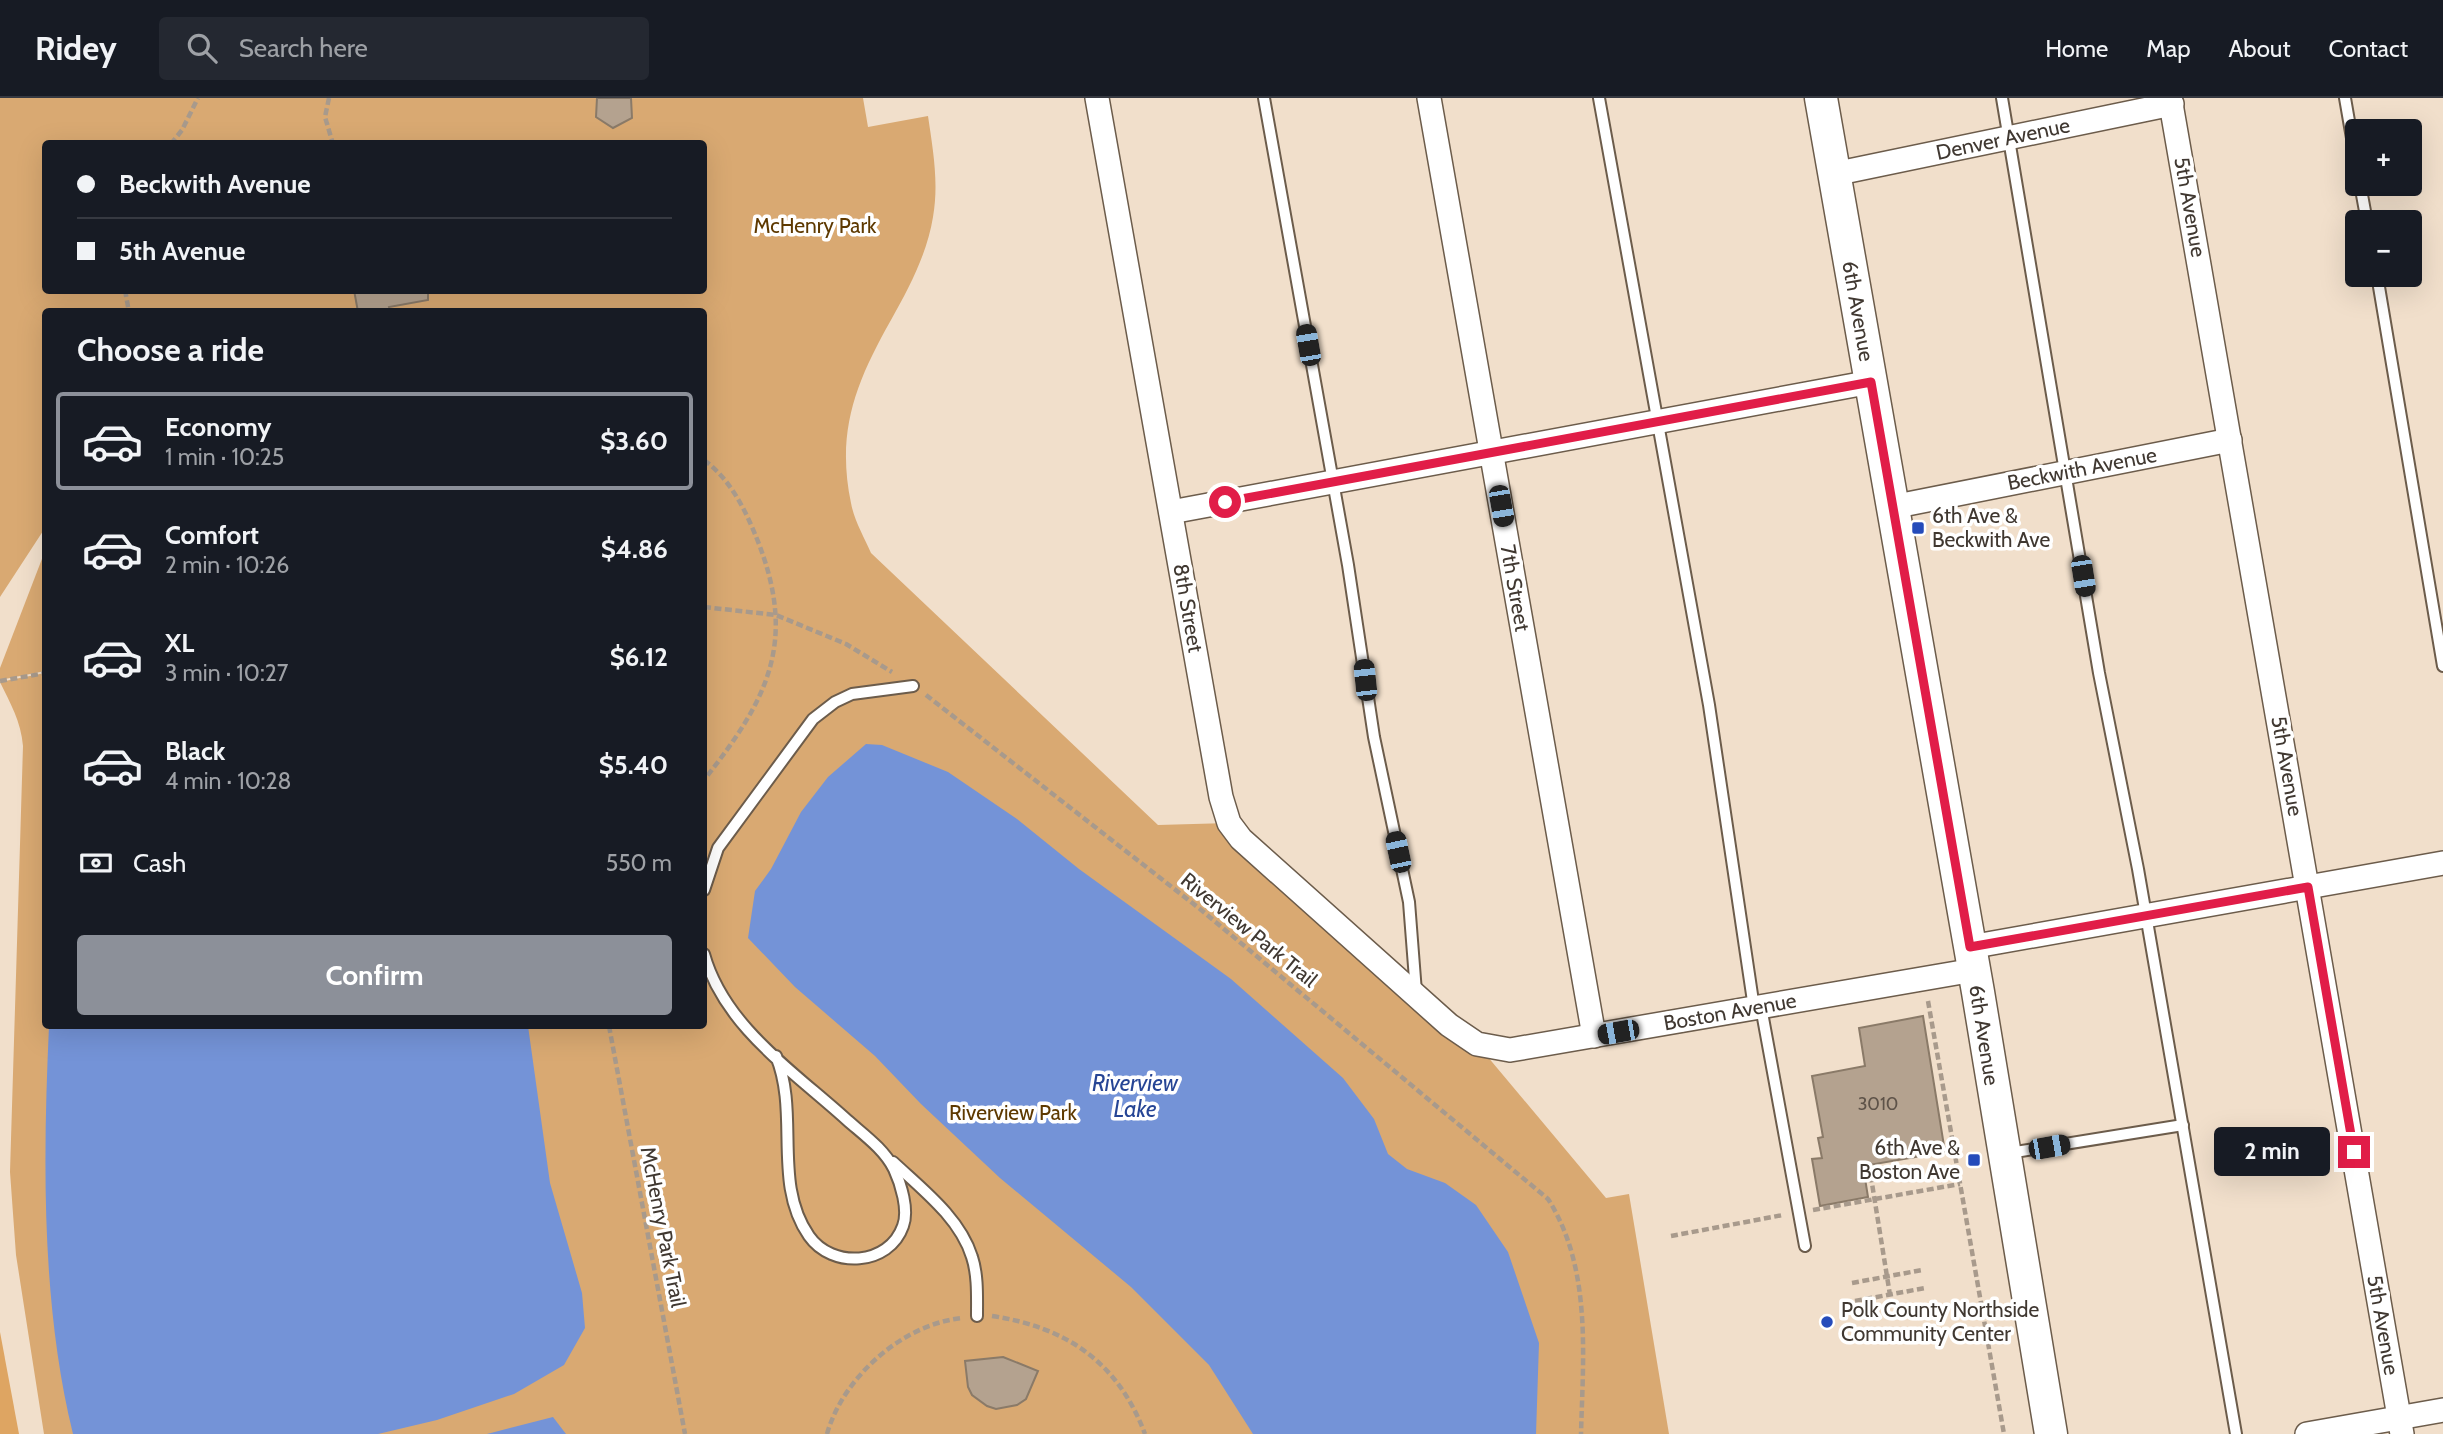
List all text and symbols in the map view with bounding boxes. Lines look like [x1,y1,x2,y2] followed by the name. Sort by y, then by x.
[159,17,649,80] search box
[35,28,117,68] text: Ridey
[183,29,221,67] icon: search
[239,32,368,64] text: Search here
[2045,34,2108,63] text: Home
[2146,34,2191,63] text: Map
[2229,34,2291,63] text: About
[2329,34,2408,63] text: Contact
[1934,112,2072,165] street label: Denver Avenue
[2345,119,2422,287] map controls
[2345,119,2422,196] button: +
[2169,155,2212,259] street label: 5th Avenue
[119,168,311,200] text: Beckwith Avenue
[2345,210,2422,287] button: −
[754,213,877,238] park label: McHenry Park
[119,235,245,267] text: 5th Avenue
[1837,259,1880,363] street label: 6th Avenue
[1295,322,1322,368] car
[77,330,264,369] text: Choose a ride
[81,410,144,473] icon: car
[165,411,271,443] text: Economy
[600,425,668,457] text: $3.60
[2005,442,2159,495] street label: Beckwith Avenue
[165,443,284,471] text: 1 min · 10:25
[1488,483,1515,529] car
[1209,486,1241,518] route start
[1932,503,2050,552] place label: 6th Ave & Beckwith Ave
[81,518,144,581] icon: car
[165,519,259,551] text: Comfort
[1910,520,1926,536] marker: 6th Ave & Beckwith Ave
[601,533,668,565] text: $4.86
[1496,543,1535,633] street label: 7th Street
[165,551,289,579] text: 2 min · 10:26
[2070,554,2097,598] car
[1168,561,1209,654] street label: 8th Street
[81,626,144,689] icon: car
[165,627,194,659] text: XL
[610,641,668,673] text: $6.12
[1353,658,1378,702] car
[165,659,288,687] text: 3 min · 10:27
[2266,714,2309,818] street label: 5th Avenue
[81,734,144,797] icon: car
[165,735,225,767] text: Black
[599,749,668,781] text: $5.40
[165,767,292,795] text: 4 min · 10:28
[1384,829,1413,875] car
[77,844,115,882] icon: cash
[133,847,186,879] text: Cash
[606,849,672,877] text: 550 m
[1176,867,1322,992] street label: Riverview Park Trail
[77,935,672,1015] button: Confirm
[1964,983,2005,1087] street label: 6th Avenue
[1662,987,1798,1035] street label: Boston Avenue
[1596,1018,1641,1046] car
[1092,1069,1179,1123] water label: Riverview Lake
[1858,1093,1898,1115] house number: 3010
[949,1100,1078,1125] park label: Riverview Park
[2214,1128,2330,1176] callout: 2 min
[2027,1133,2072,1161] car
[1859,1135,1960,1184] place label: 6th Ave & Boston Ave
[2338,1136,2370,1168] route end
[2244,1137,2300,1165] text: 2 min
[636,1145,691,1309] street label: McHenry Park Trail
[1966,1152,1982,1168] marker: 6th Ave & Boston Ave
[2362,1273,2405,1377] street label: 5th Avenue
[1841,1297,2039,1346] place label: Polk County Northside Community Center
[1819,1314,1835,1330] marker: Polk County Northside Community Center

